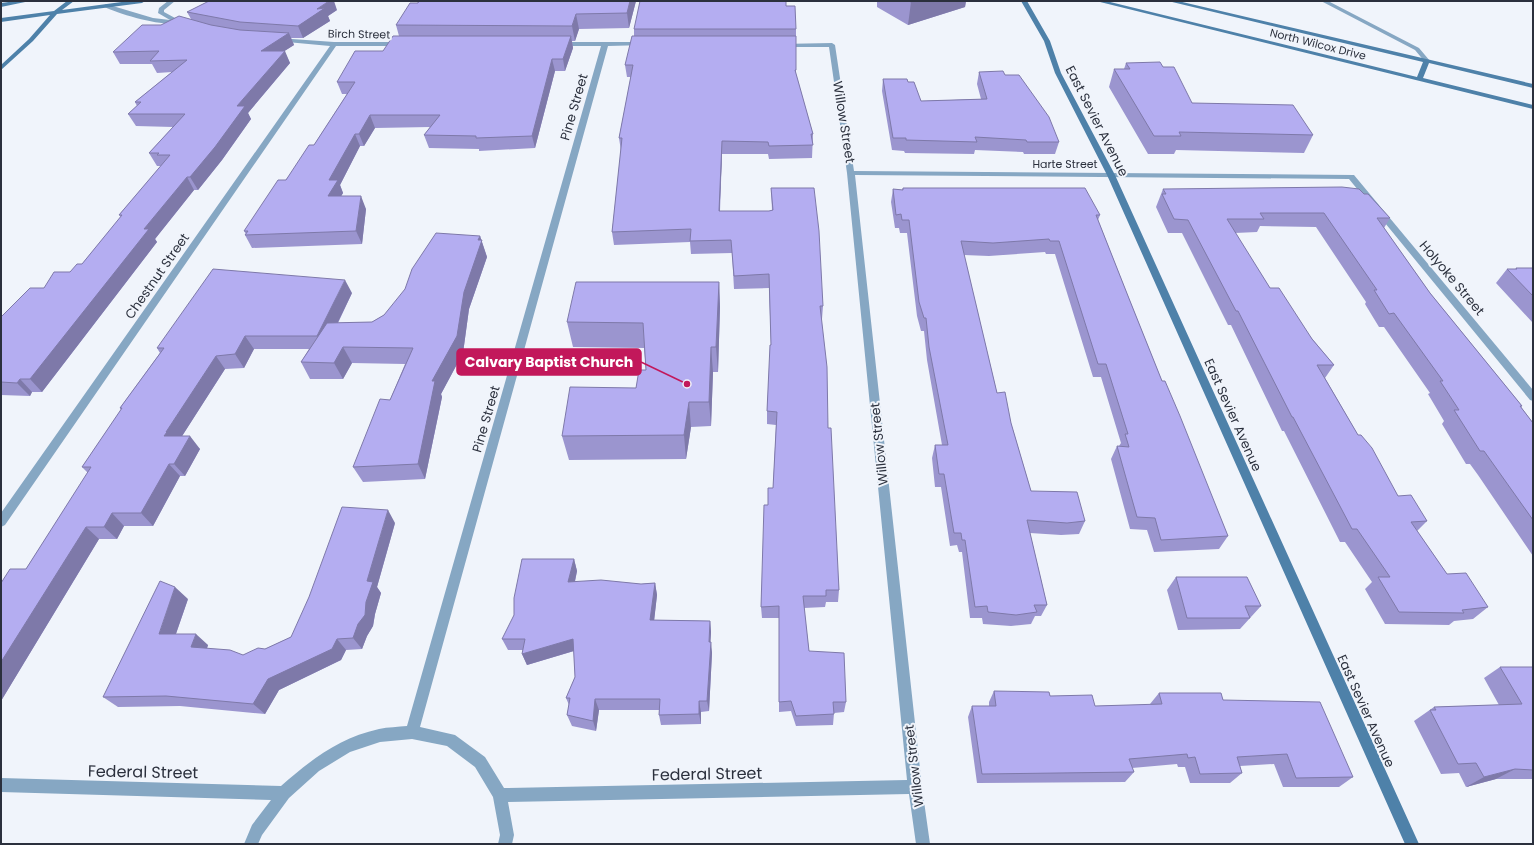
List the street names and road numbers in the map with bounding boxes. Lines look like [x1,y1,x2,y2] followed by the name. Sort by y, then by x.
[1268,24,1368,64] street label: North Wilcox Drive
[328,25,390,43] street label: Birch Street
[1061,62,1133,180] street label: East Sevier Avenue
[555,71,593,143] street label: Pine Street
[828,80,860,165] street label: Willow Street
[1032,156,1098,172] street label: Harte Street
[120,229,194,323] street label: Chestnut Street
[1415,236,1489,320] street label: Holyoke Street
[1200,355,1266,475] street label: East Sevier Avenue
[467,383,505,455] street label: Pine Street
[865,402,893,486] street label: Willow Street
[1333,651,1399,771] street label: East Sevier Avenue
[899,723,928,808] street label: Willow Street
[88,760,199,784] street label: Federal Street
[652,762,763,786] street label: Federal Street

